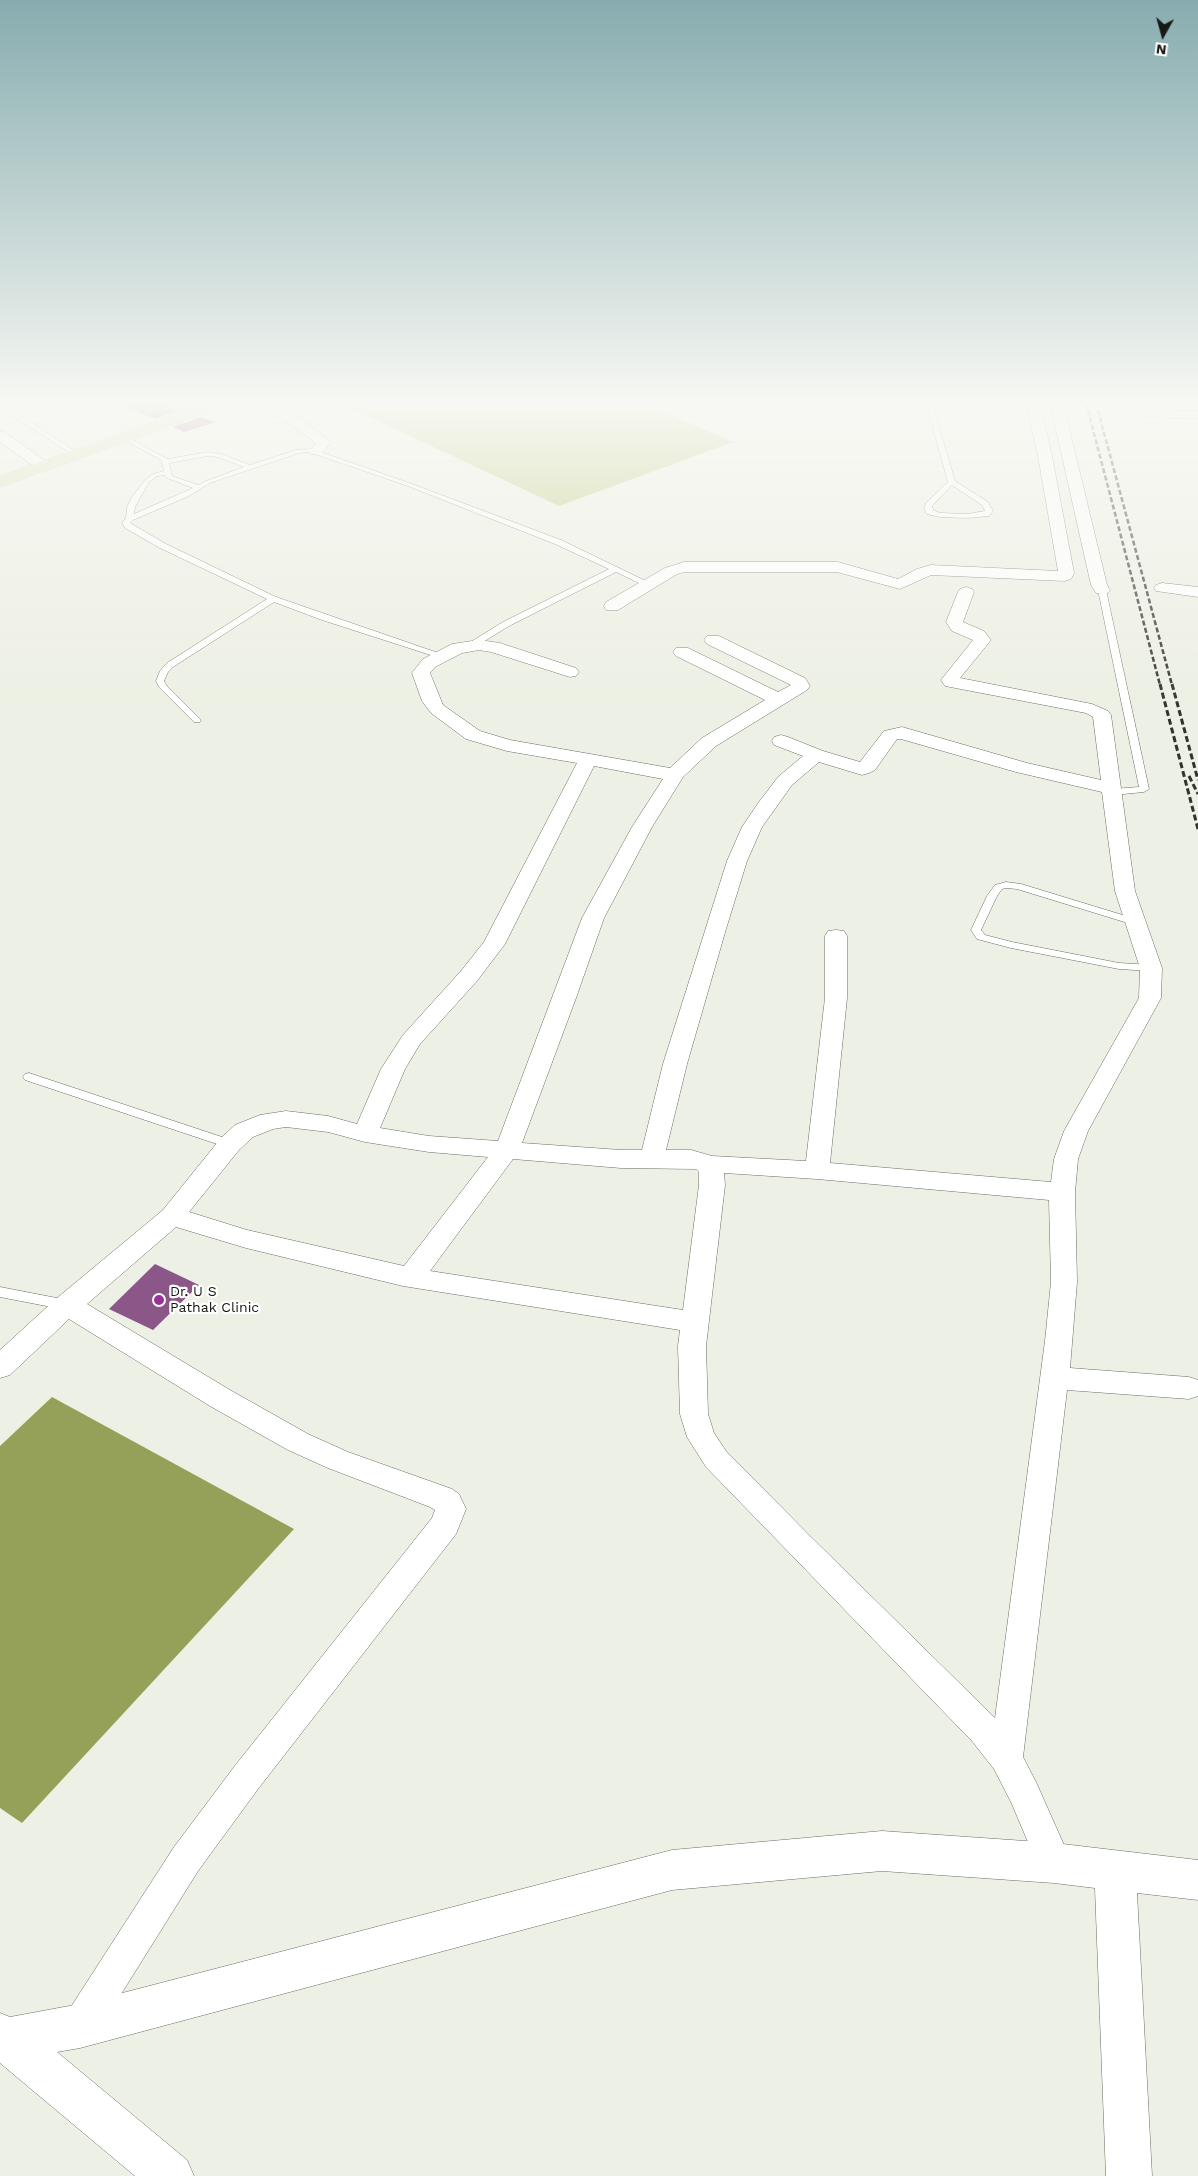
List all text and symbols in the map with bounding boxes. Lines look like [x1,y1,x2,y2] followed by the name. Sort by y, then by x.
[1138,10,1188,60] north arrow
[1155,41,1167,58] text: N
[170,1284,259,1316] place label: Dr. U S Pathak Clinic
[152,1293,166,1307] marker: Dr. U S Pathak Clinic

